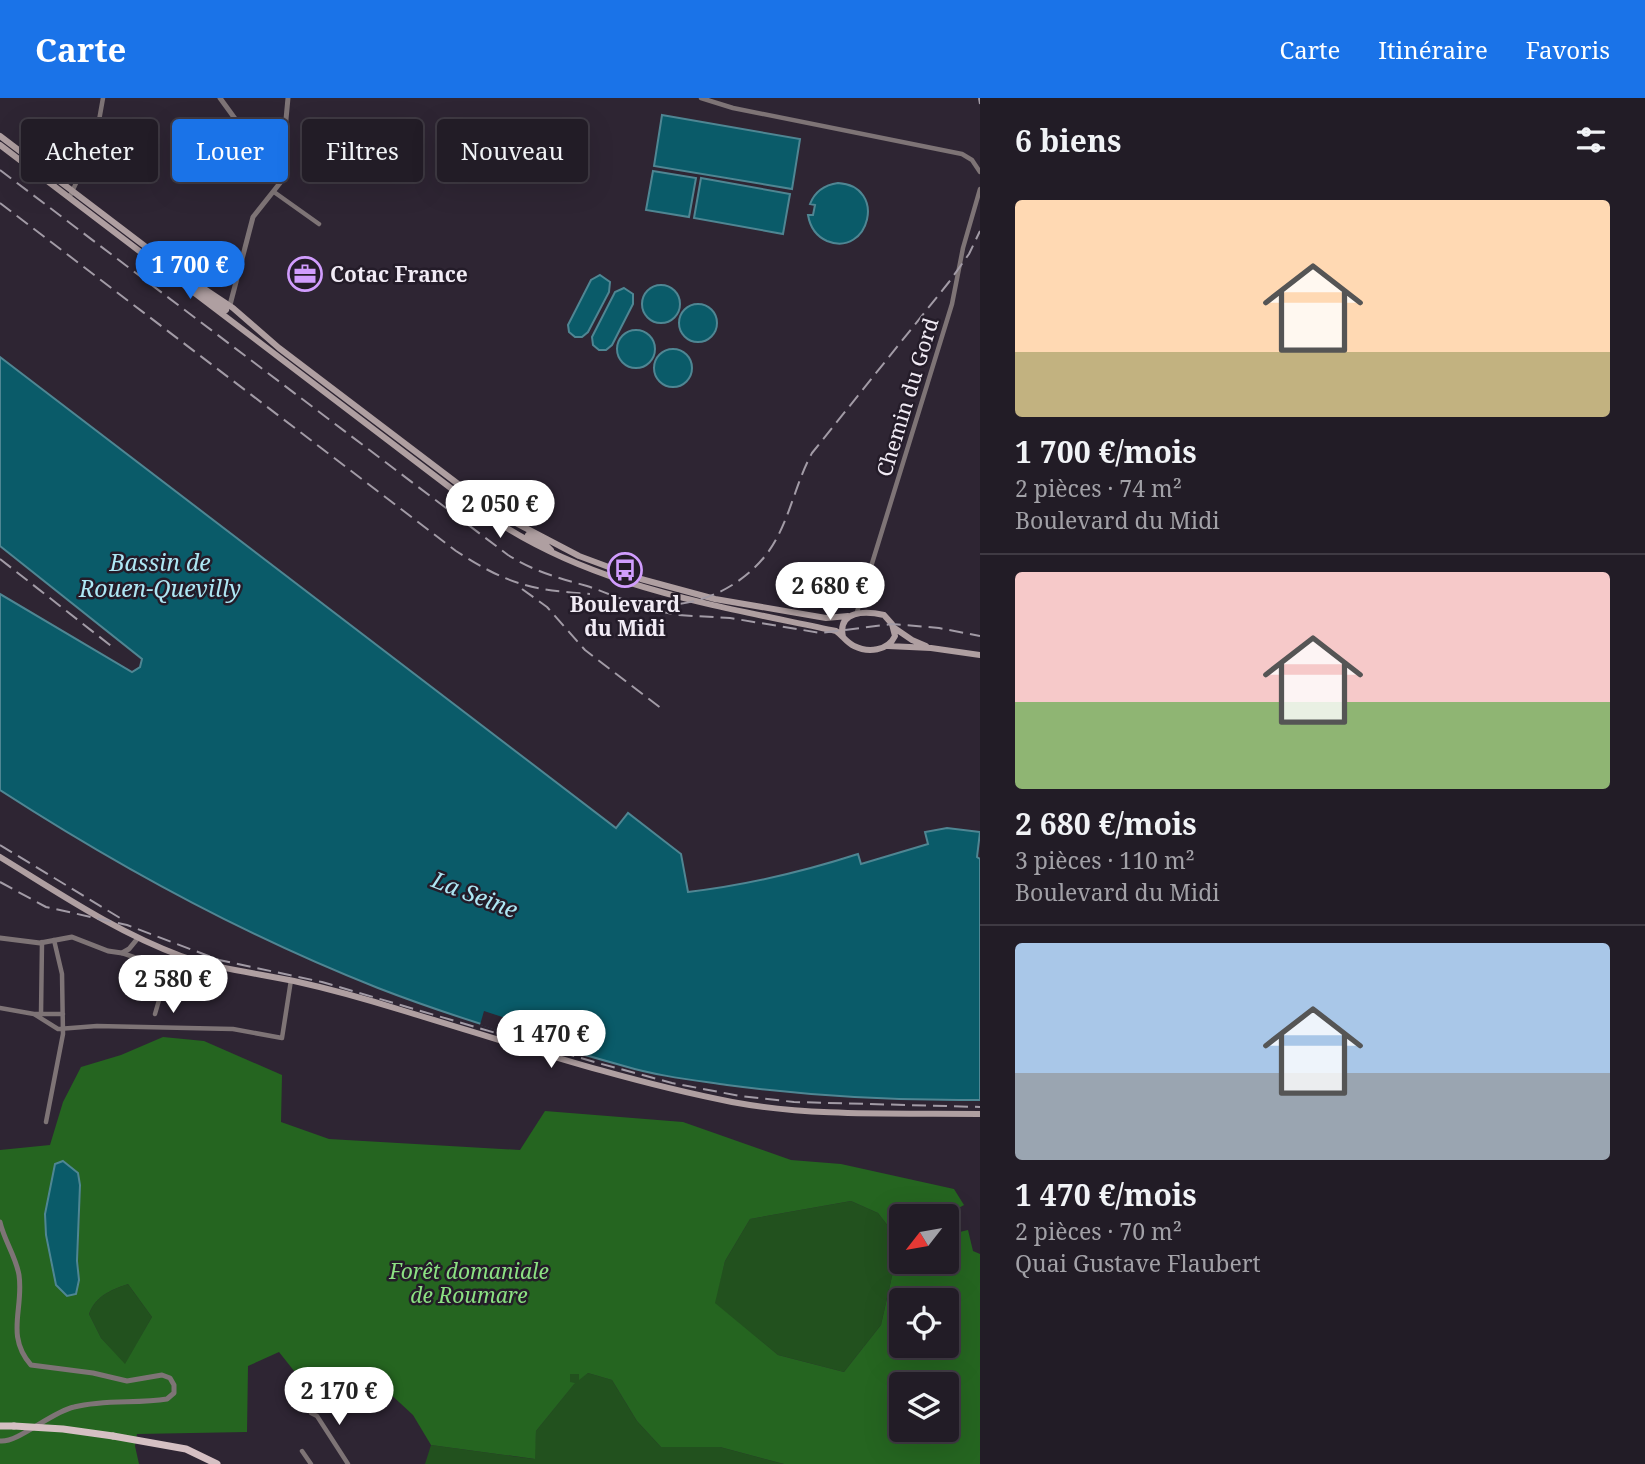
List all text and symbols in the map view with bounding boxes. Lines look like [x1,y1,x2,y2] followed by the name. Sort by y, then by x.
[35,27,126,72] text: Carte
[1279,33,1340,66] text: Carte
[1378,33,1488,66] text: Itinéraire
[1526,33,1610,66] text: Favoris
[21,119,158,182] chip: Acheter
[172,119,288,182] chip: Louer
[302,119,423,182] chip: Filtres
[437,119,588,182] chip: Nouveau
[1015,120,1121,161] text: 6 biens
[1572,121,1610,159] icon: filters
[125,242,255,301] pin: 1 700 €
[1250,245,1376,371] icon: home
[152,248,228,280] text: 1 700 €
[286,255,324,293] office icon: Cotac France
[330,260,468,288] place label: Cotac France
[870,314,944,480] street label: Chemin du Gord
[1015,431,1197,472] text: 1 700 €/mois
[1015,472,1182,504] text: 2 pièces · 74 m²
[435,480,565,540] pin: 2 050 €
[462,487,538,519] text: 2 050 €
[1015,504,1220,536] text: Boulevard du Midi
[78,546,241,604] water label: Bassin de Rouen-Quevilly
[606,551,644,589] bus stop icon: Boulevard du Midi
[765,562,895,622] pin: 2 680 €
[792,569,868,601] text: 2 680 €
[570,590,681,642] place label: Boulevard du Midi
[1250,617,1376,743] icon: home
[1015,803,1197,844] text: 2 680 €/mois
[1015,844,1195,876] text: 3 pièces · 110 m²
[427,863,523,925] water label: La Seine
[1015,876,1220,908] text: Boulevard du Midi
[108,956,238,1015] pin: 2 580 €
[135,962,211,994] text: 2 580 €
[1250,988,1376,1114] icon: home
[486,1010,616,1070] pin: 1 470 €
[513,1017,589,1049] text: 1 470 €
[1015,1174,1197,1215] text: 1 470 €/mois
[889,1204,959,1274] north arrow
[889,1204,959,1442] map controls
[1015,1215,1182,1247] text: 2 pièces · 70 m²
[1015,1247,1261,1279] text: Quai Gustave Flaubert
[388,1257,549,1309] park label: Forêt domaniale de Roumare
[889,1288,959,1358] button: locate
[274,1368,404,1427] pin: 2 170 €
[889,1372,959,1442] button: layers
[301,1374,377,1406] text: 2 170 €

